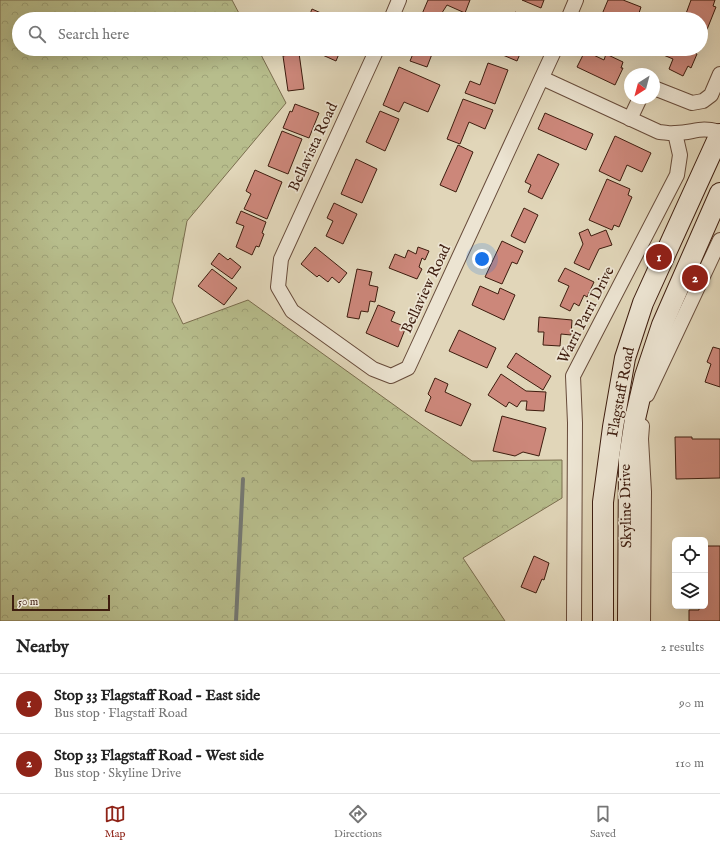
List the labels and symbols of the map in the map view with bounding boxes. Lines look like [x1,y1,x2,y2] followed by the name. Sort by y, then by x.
[624,68,660,104] north arrow
[284,99,342,195] street label: Bellavista Road
[397,241,455,336] street label: Bellaview Road
[646,242,672,272] pin: 1
[472,249,492,269] your location
[553,263,619,367] street label: Warri Parri Drive
[682,263,708,293] pin: 2
[603,344,639,439] street label: Flagstaff Road
[616,464,636,548] street label: Skyline Drive
[12,593,110,612] scale bar

